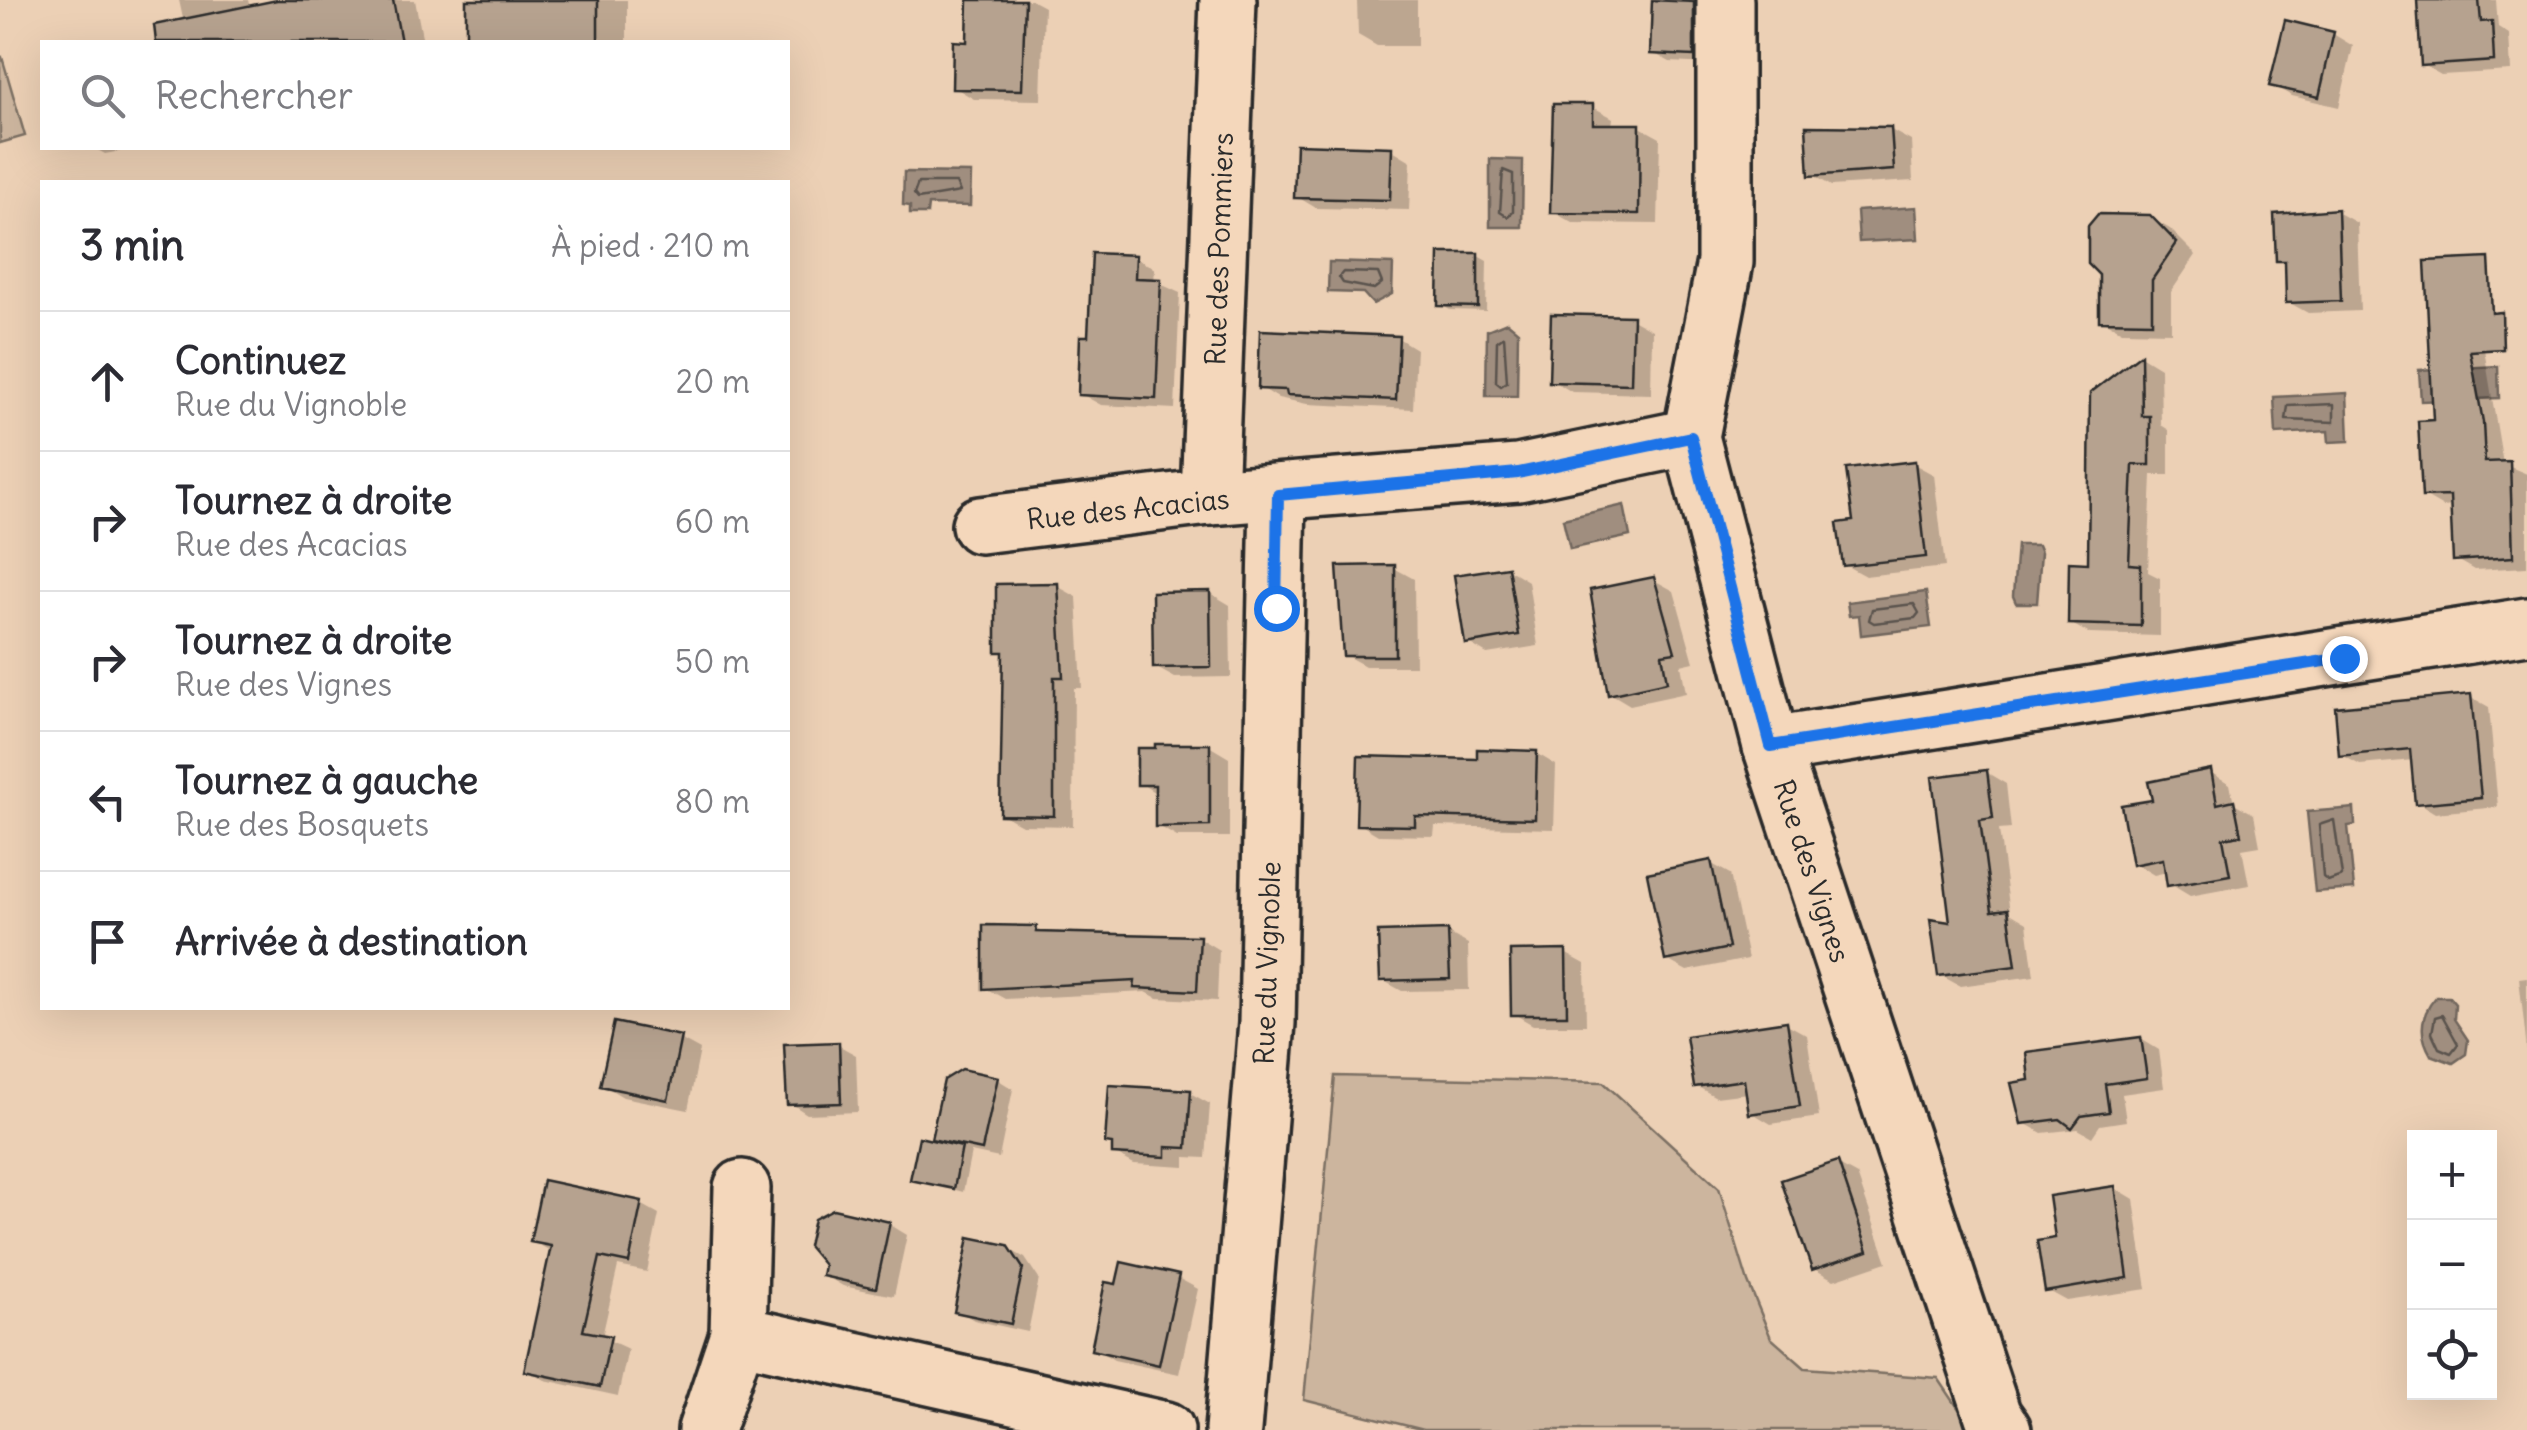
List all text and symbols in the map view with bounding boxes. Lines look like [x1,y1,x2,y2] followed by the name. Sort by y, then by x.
[40,40,790,150] search box
[75,68,130,123] icon: search
[155,72,353,119] text: Rechercher
[1197,132,1241,366] street label: Rue des Pommiers
[80,219,184,271] text: 3 min
[551,225,750,266] text: À pied · 210 m
[175,337,346,384] text: Continuez
[80,354,135,409] icon: ahead
[676,361,750,402] text: 20 m
[175,384,407,425] text: Rue du Vignoble
[175,477,452,524] text: Tournez à droite
[1025,480,1231,538] street label: Rue des Acacias
[80,494,135,549] icon: right
[675,501,750,542] text: 60 m
[175,524,408,565] text: Rue des Acacias
[1254,586,1300,632] route start
[175,617,452,664] text: Tournez à droite
[80,634,135,689] icon: right
[2322,636,2368,682] route end
[675,641,750,682] text: 50 m
[175,664,392,705] text: Rue des Vignes
[175,757,478,804] text: Tournez à gauche
[80,774,135,829] icon: left
[1766,775,1858,967] street label: Rue des Vignes
[675,781,750,822] text: 80 m
[175,804,429,845] text: Rue des Bosquets
[1245,861,1289,1065] street label: Rue du Vignoble
[80,914,135,969] icon: arrive
[175,918,528,965] text: Arrivée à destination
[2407,1130,2497,1400] map controls
[2407,1130,2497,1220] button: +
[2407,1220,2497,1310] button: −
[2407,1310,2497,1400] button: locate

